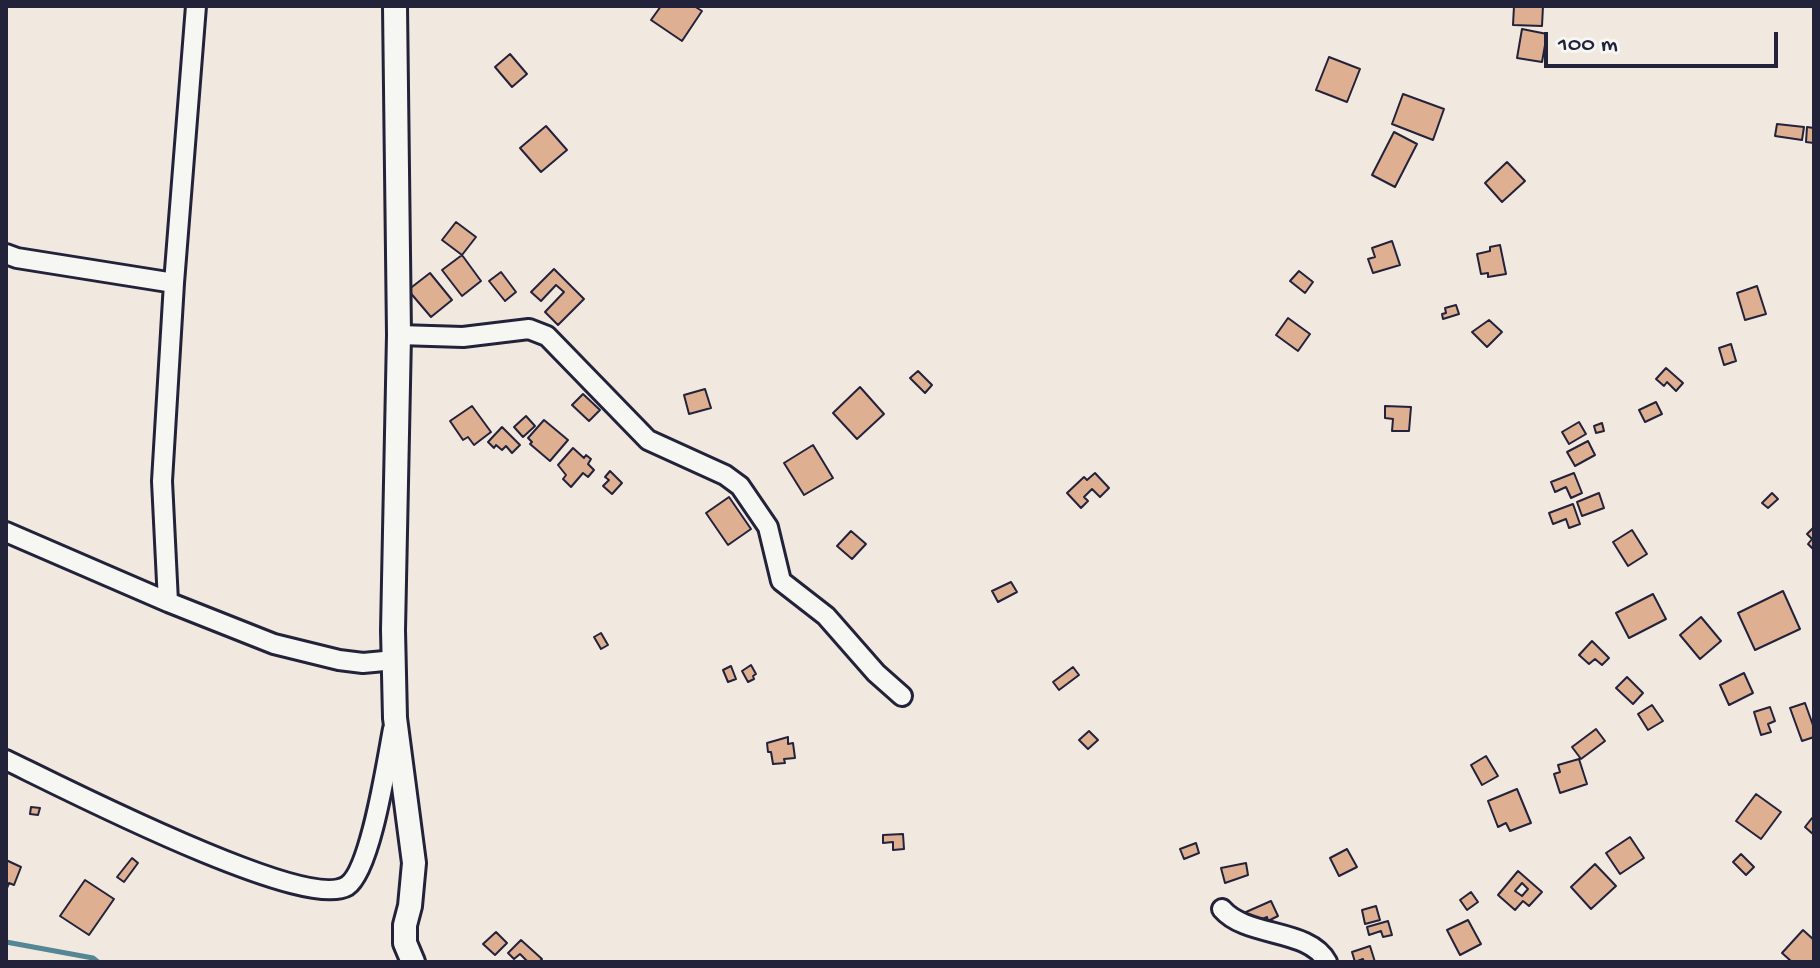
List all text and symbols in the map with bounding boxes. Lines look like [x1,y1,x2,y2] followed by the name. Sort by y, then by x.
[1548,16,1782,66] scale bar
[1558,31,1618,60] text: 100 m

